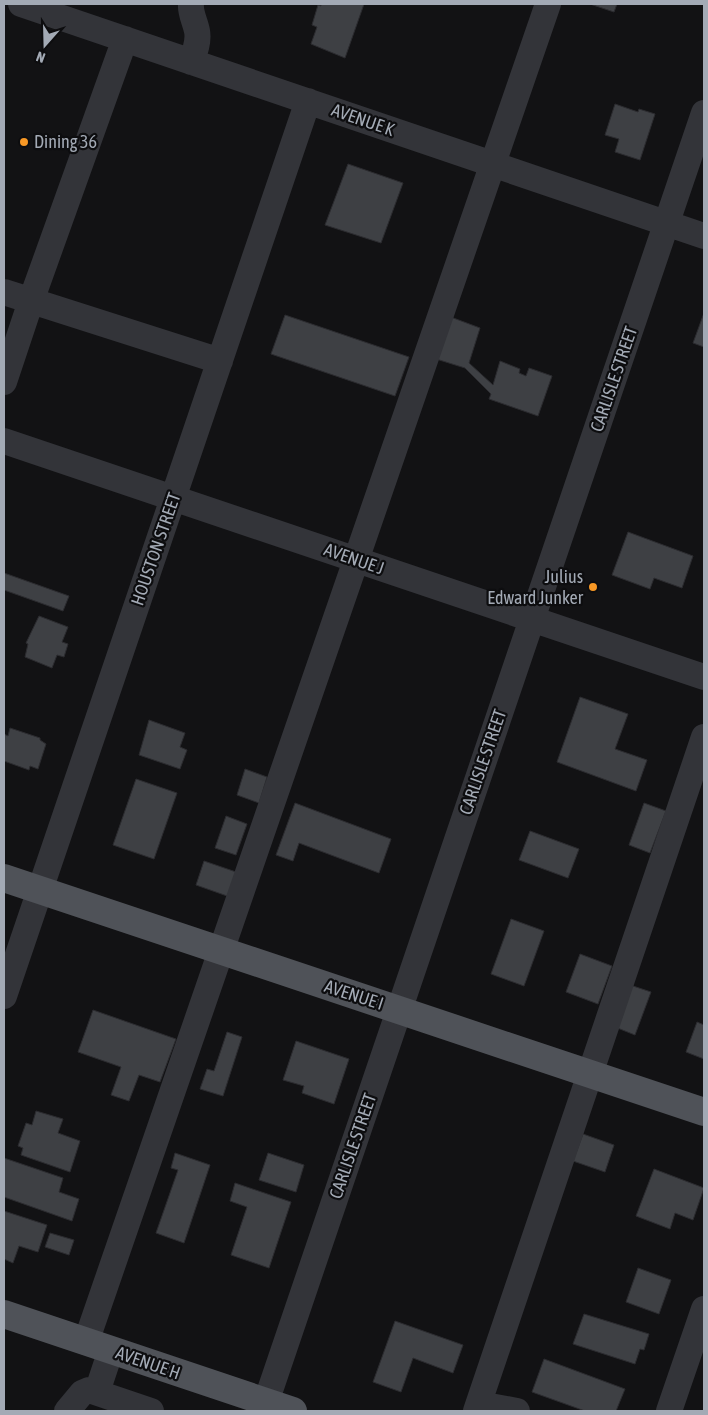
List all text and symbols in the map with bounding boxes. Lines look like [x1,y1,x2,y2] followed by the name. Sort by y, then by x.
[20,20,70,70] north arrow
[34,48,47,66] text: N
[329,99,398,140] street label: AVENUE K
[34,131,97,152] place label: Dining 36
[18,136,30,148] marker: Dining 36
[586,323,641,434] street label: CARLISLE STREET
[126,490,185,608] street label: HOUSTON STREET
[321,538,387,579] street label: AVENUE J
[487,566,584,608] place label: Julius Edward Junker
[587,581,599,593] marker: Julius Edward Junker
[455,706,510,817] street label: CARLISLE STREET
[322,975,386,1014] street label: AVENUE I
[325,1090,380,1201] street label: CARLISLE STREET
[113,1342,183,1383] street label: AVENUE H

